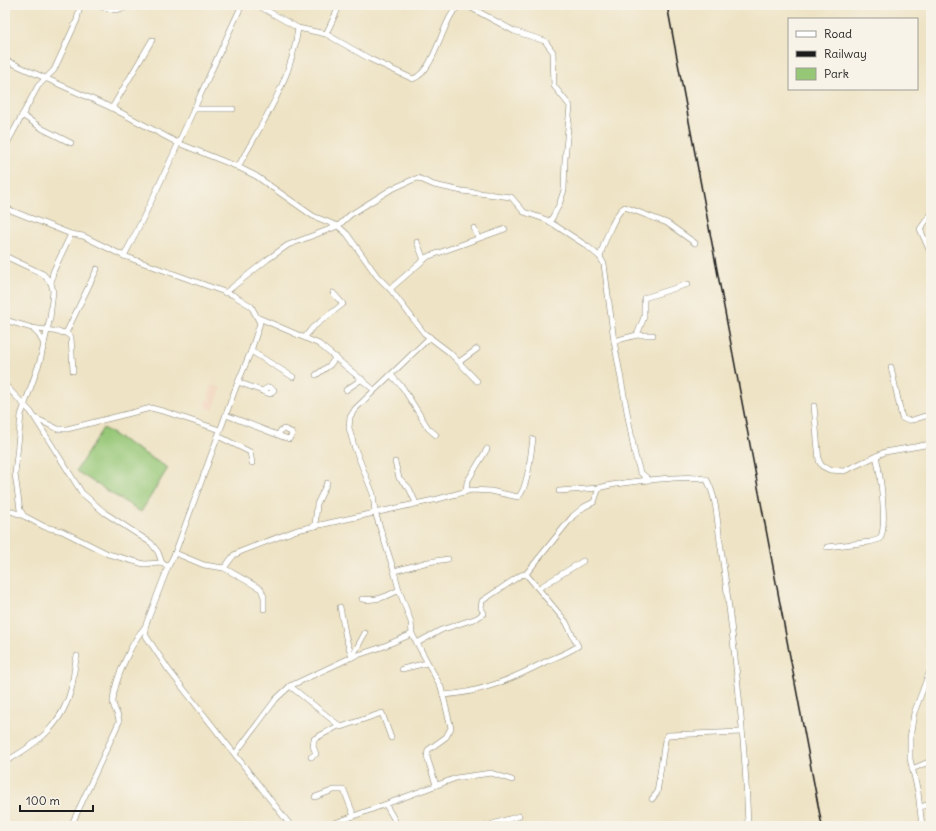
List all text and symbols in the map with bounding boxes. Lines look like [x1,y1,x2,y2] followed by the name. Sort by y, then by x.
[788,18,918,90] legend
[824,26,852,41] text: Road
[824,46,867,61] text: Railway
[824,66,849,81] text: Park
[20,787,93,813] scale bar
[26,793,60,808] text: 100 m

